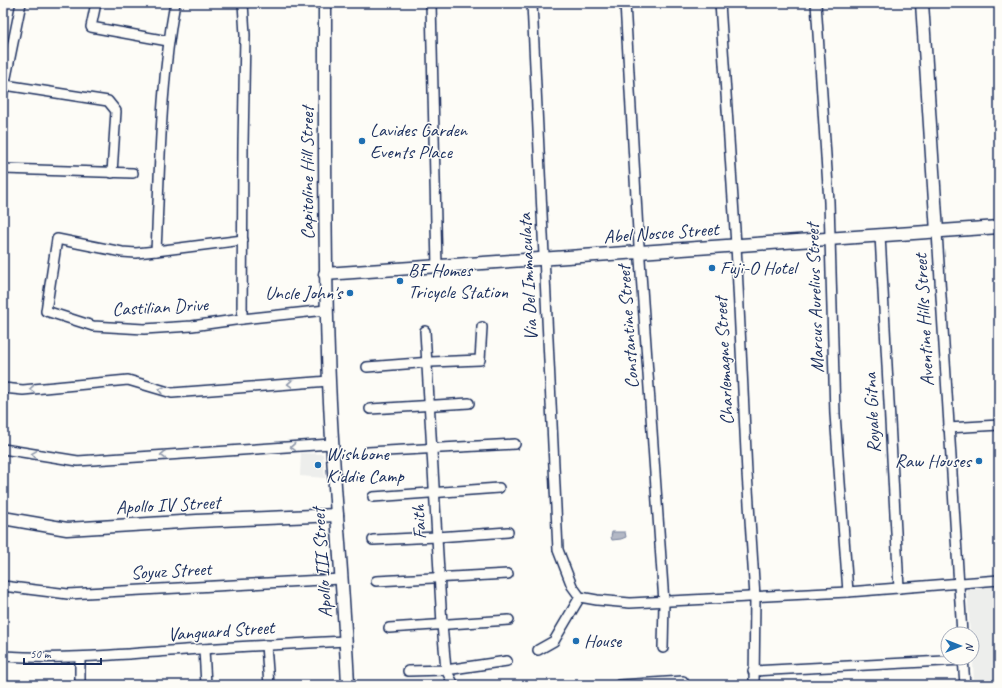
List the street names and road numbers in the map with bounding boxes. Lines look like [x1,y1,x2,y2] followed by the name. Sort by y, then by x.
[295,104,319,240] street label: Capitoline Hill Street
[513,211,543,341] street label: Via Del Immaculata
[603,217,721,249] street label: Abel Nosce Street
[800,220,830,373] street label: Marcus Aurelius Street
[908,251,939,387] street label: Aventine Hills Street
[612,262,644,390] street label: Constantine Street
[112,292,210,321] street label: Castilian Drive
[709,294,739,426] street label: Charlemagne Street
[858,371,886,454] street label: Royale Gitna
[115,490,223,520] street label: Apollo IV Street
[406,503,432,540] street label: Faith
[306,504,338,619] street label: Apollo III Street
[130,557,214,585] street label: Soyuz Street
[167,615,277,647] street label: Vanguard Street

